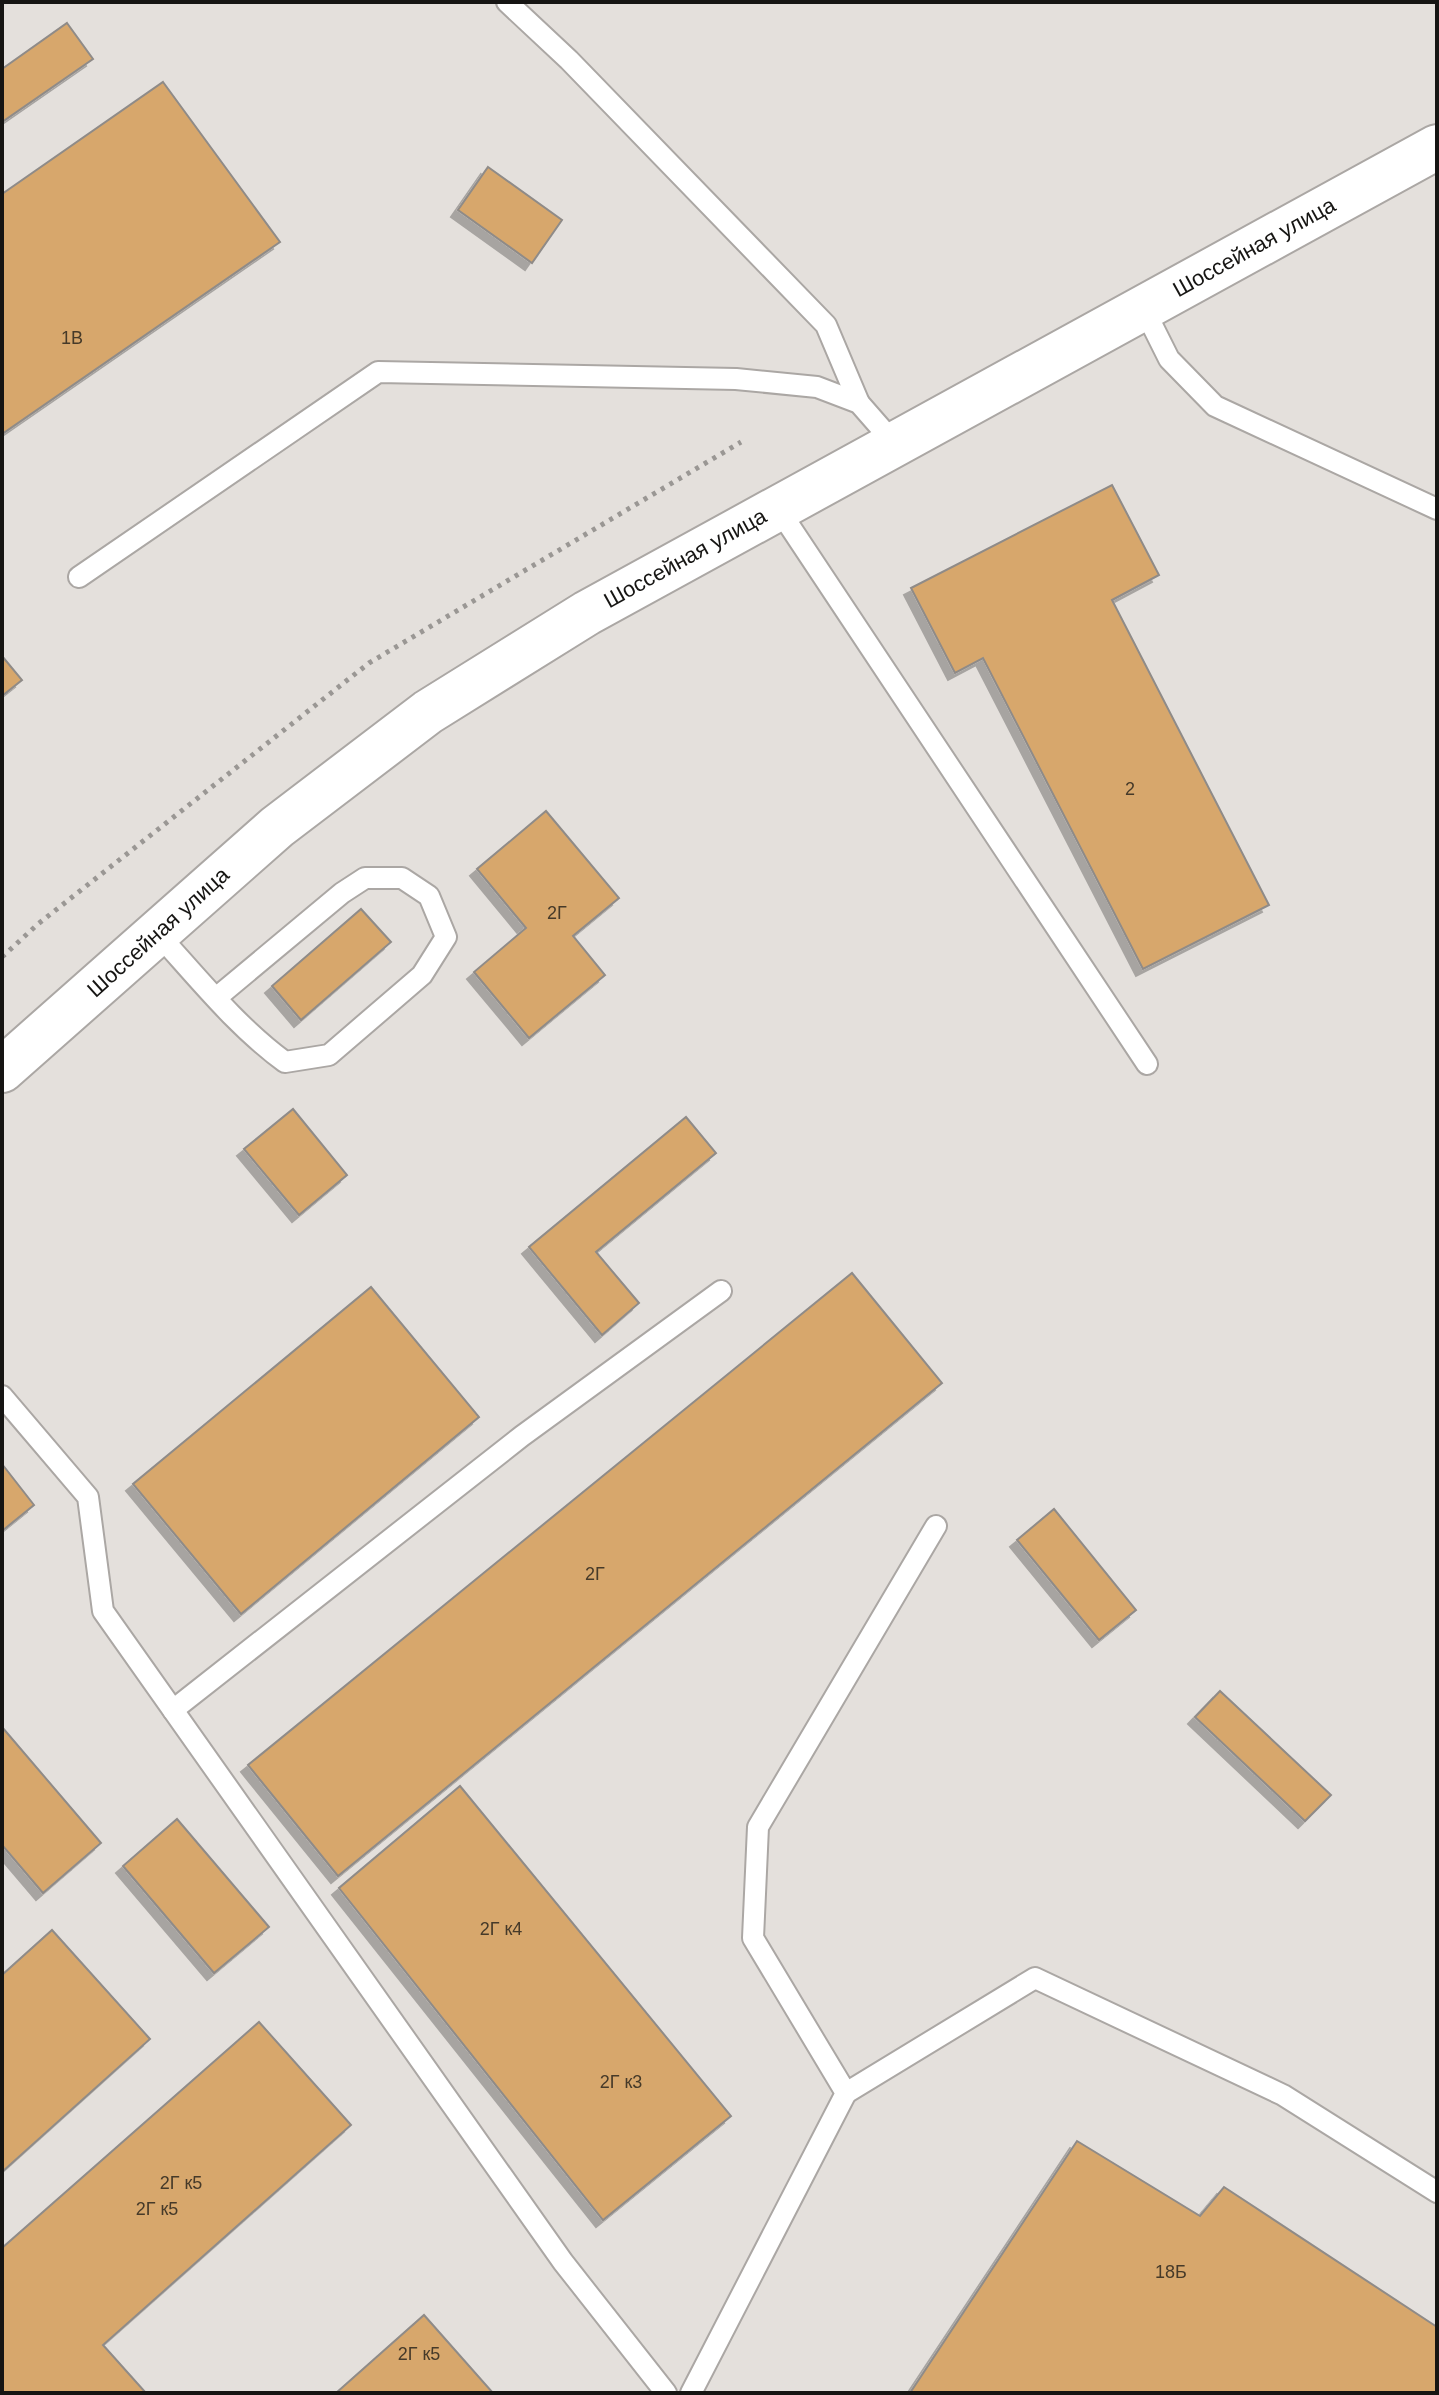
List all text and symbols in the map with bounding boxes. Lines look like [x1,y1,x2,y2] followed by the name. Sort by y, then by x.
[1168,192,1340,302] street label: Шоссейная улица
[61,328,83,348] house number: 1В
[599,503,771,613] street label: Шоссейная улица
[1125,779,1135,799] house number: 2
[82,861,234,1002] street label: Шоссейная улица
[547,903,567,923] house number: 2Г
[585,1564,605,1584] house number: 2Г
[480,1919,522,1939] house number: 2Г к4
[600,2072,642,2092] house number: 2Г к3
[160,2173,202,2193] house number: 2Г к5
[136,2199,178,2219] house number: 2Г к5
[1155,2262,1187,2282] house number: 18Б
[398,2344,440,2364] house number: 2Г к5

